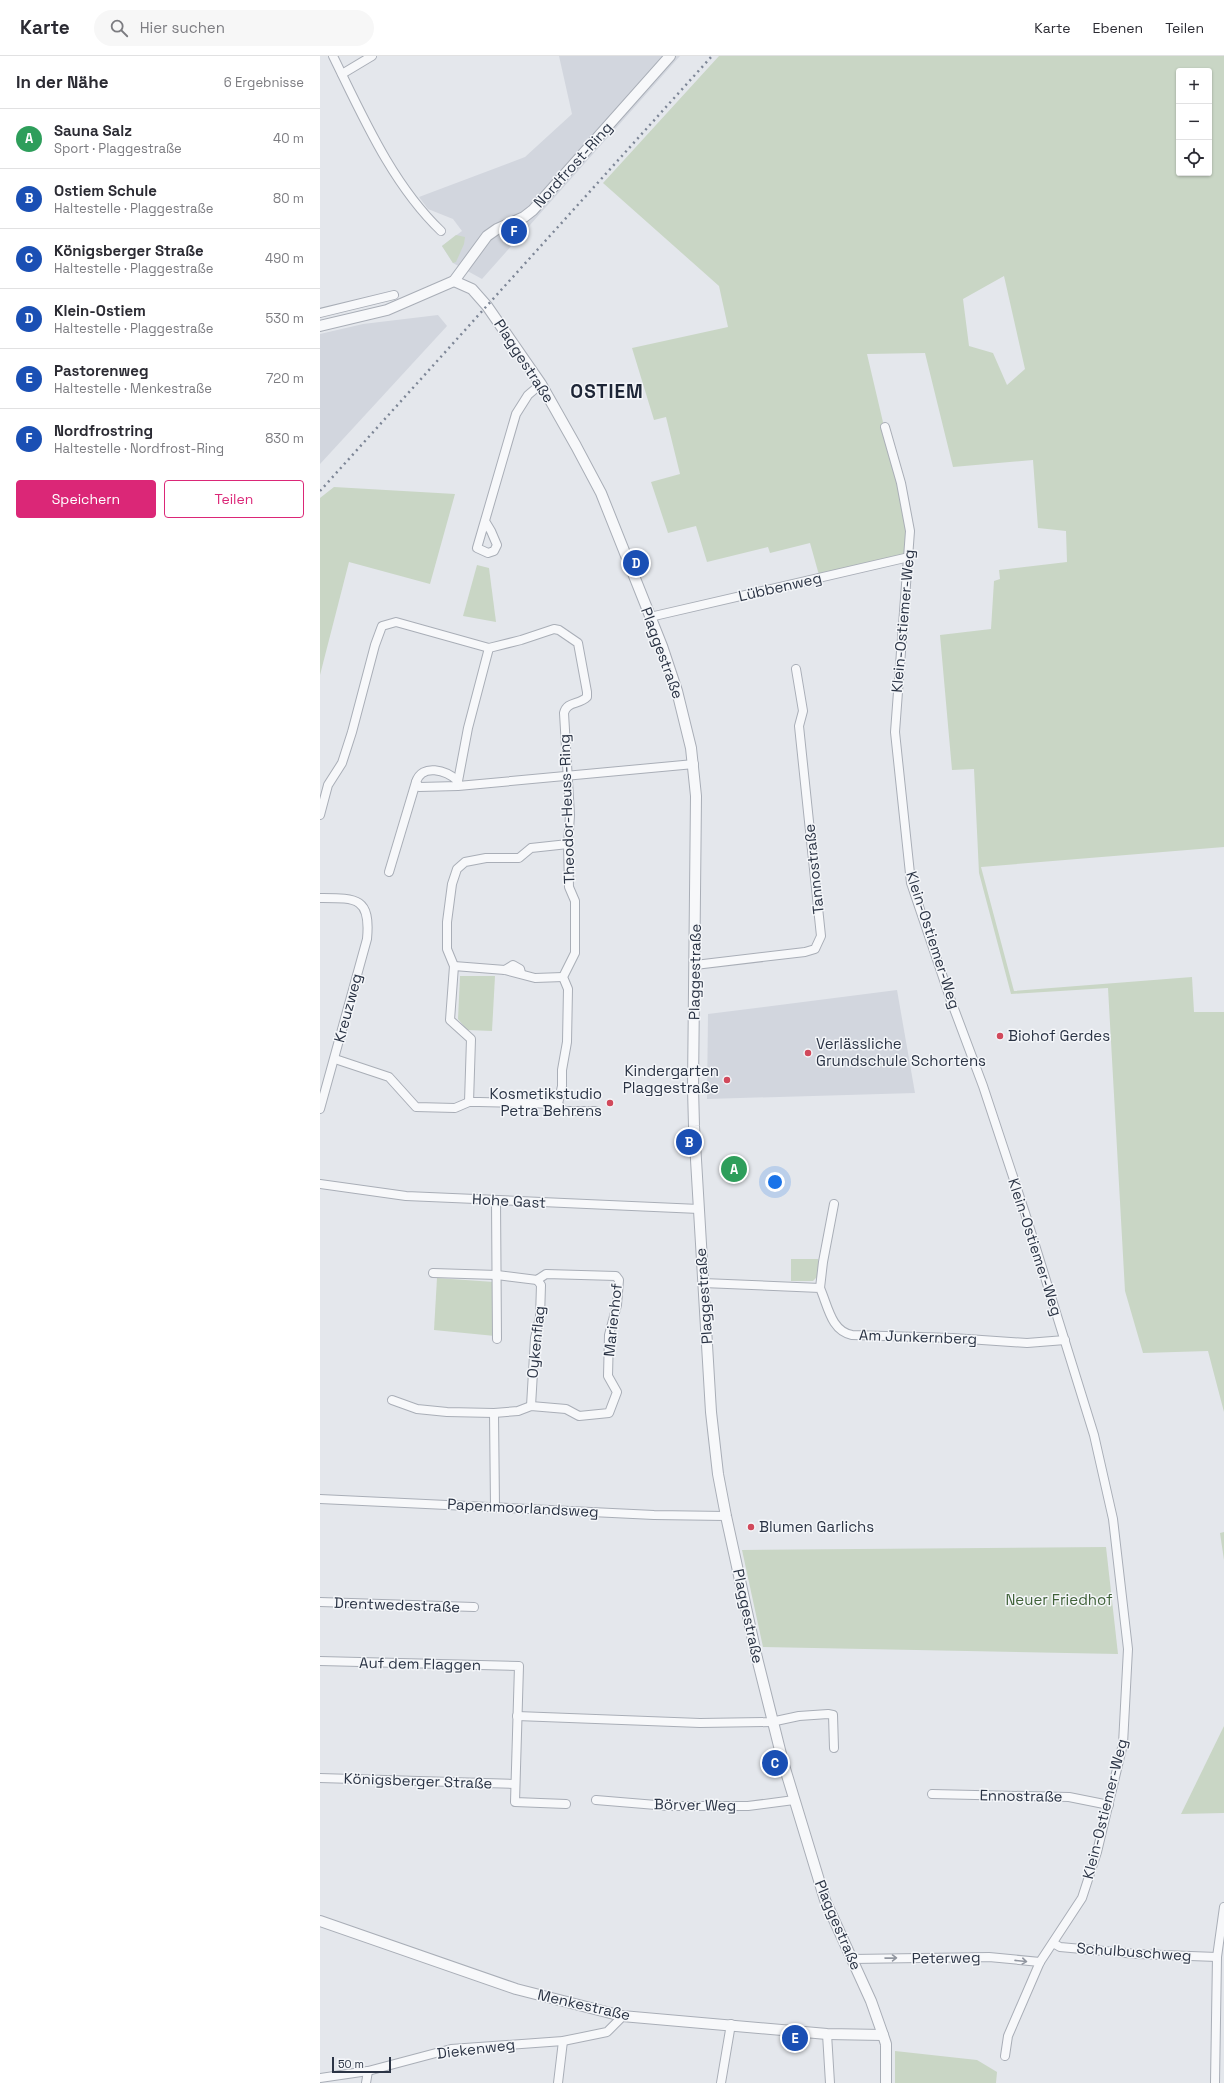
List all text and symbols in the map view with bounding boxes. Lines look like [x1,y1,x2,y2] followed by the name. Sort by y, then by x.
[94,10,374,46] search box
[20,15,70,40] text: Karte
[108,17,130,39] icon: search
[140,18,225,37] text: Hier suchen
[1034,19,1071,37] text: Karte
[1093,19,1143,37] text: Ebenen
[1165,19,1204,37] text: Teilen
[1176,68,1212,176] map controls
[1176,68,1212,104] button: +
[16,71,108,93] text: In der Nähe
[224,74,304,91] text: 6 Ergebnisse
[1176,104,1212,140] button: −
[529,118,616,211] street label: Nordfrost-Ring
[54,121,132,140] text: Sauna Salz
[25,130,33,147] text: A
[273,130,304,147] text: 40 m
[54,140,182,157] text: Sport · Plaggestraße
[1176,140,1212,176] button: locate
[54,181,157,200] text: Ostiem Schule
[25,190,33,207] text: B
[273,190,304,207] text: 80 m
[54,200,213,217] text: Haltestelle · Plaggestraße
[501,216,527,246] pin: F
[54,241,204,260] text: Königsberger Straße
[25,250,33,267] text: C
[265,250,304,267] text: 490 m
[54,260,213,277] text: Haltestelle · Plaggestraße
[54,301,146,320] text: Klein-Ostiem
[25,310,33,327] text: D
[266,310,304,327] text: 530 m
[490,315,559,406] street label: Plaggestraße
[54,320,213,337] text: Haltestelle · Plaggestraße
[54,361,149,380] text: Pastorenweg
[25,370,33,387] text: E
[266,370,304,387] text: 720 m
[570,379,644,404] district label: OSTIEM
[54,380,212,397] text: Haltestelle · Menkestraße
[54,421,153,440] text: Nordfrostring
[26,430,32,447] text: F
[265,430,304,447] text: 830 m
[54,440,224,457] text: Haltestelle · Nordfrost-Ring
[16,480,156,518] button: Speichern
[164,480,304,518] button: Teilen
[623,548,649,578] pin: D
[887,549,918,693] street label: Klein-Ostiemer-Weg
[736,568,823,605] street label: Lübbenweg
[637,604,688,701] street label: Plaggestraße
[554,734,579,884] street label: Theodor-Heuss-Ring
[799,823,828,915] street label: Tannostraße
[902,869,965,1011] street label: Klein-Ostiemer-Weg
[684,924,705,1020] street label: Plaggestraße
[329,971,366,1045] street label: Kreuzweg
[1008,1026,1110,1045] place label: Biohof Gerdes
[995,1031,1005,1041] marker: Biohof Gerdes
[816,1034,986,1070] place label: Verlässliche Grundschule Schortens
[803,1048,813,1058] marker: Verlässliche Grundschule Schortens
[623,1061,719,1097] place label: Kindergarten Plaggestraße
[722,1075,732,1085] marker: Kindergarten Plaggestraße
[490,1084,602,1120] place label: Kosmetikstudio Petra Behrens
[605,1098,615,1108] marker: Kosmetikstudio Petra Behrens
[676,1127,702,1157] pin: B
[721,1154,747,1184] pin: A
[765,1172,785,1192] your location
[1004,1176,1067,1318] street label: Klein-Ostiemer-Weg
[472,1189,547,1212] street label: Hohe Gast
[691,1247,716,1345] street label: Plaggestraße
[599,1282,626,1358] street label: Marienhof
[522,1305,549,1379] street label: Oykenflag
[859,1325,977,1348] street label: Am Junkernberg
[447,1494,599,1521] street label: Papenmoorlandsweg
[759,1517,874,1536] place label: Blumen Garlichs
[746,1522,756,1532] marker: Blumen Garlichs
[729,1567,768,1665] street label: Plaggestraße
[1005,1590,1113,1609] park label: Neuer Friedhof
[334,1593,461,1616] street label: Drentwedestraße
[359,1653,481,1674] street label: Auf dem Flaggen
[1078,1737,1131,1881] street label: Klein-Ostiemer-Weg
[762,1748,788,1778] pin: C
[343,1768,493,1793] street label: Königsberger Straße
[979,1785,1063,1806] street label: Ennostraße
[654,1794,736,1815] street label: Börver Weg
[811,1877,866,1973] street label: Plaggestraße
[1076,1938,1192,1965] street label: Schulbuschweg
[911,1947,981,1968] street label: Peterweg
[884,1954,897,1962] one-way arrow
[1014,1957,1027,1964] one-way arrow
[536,1985,632,2024] street label: Menkestraße
[782,2023,808,2053] pin: E
[436,2034,516,2063] street label: Diekenweg
[332,2055,391,2074] scale bar
[338,2057,364,2071] text: 50 m

